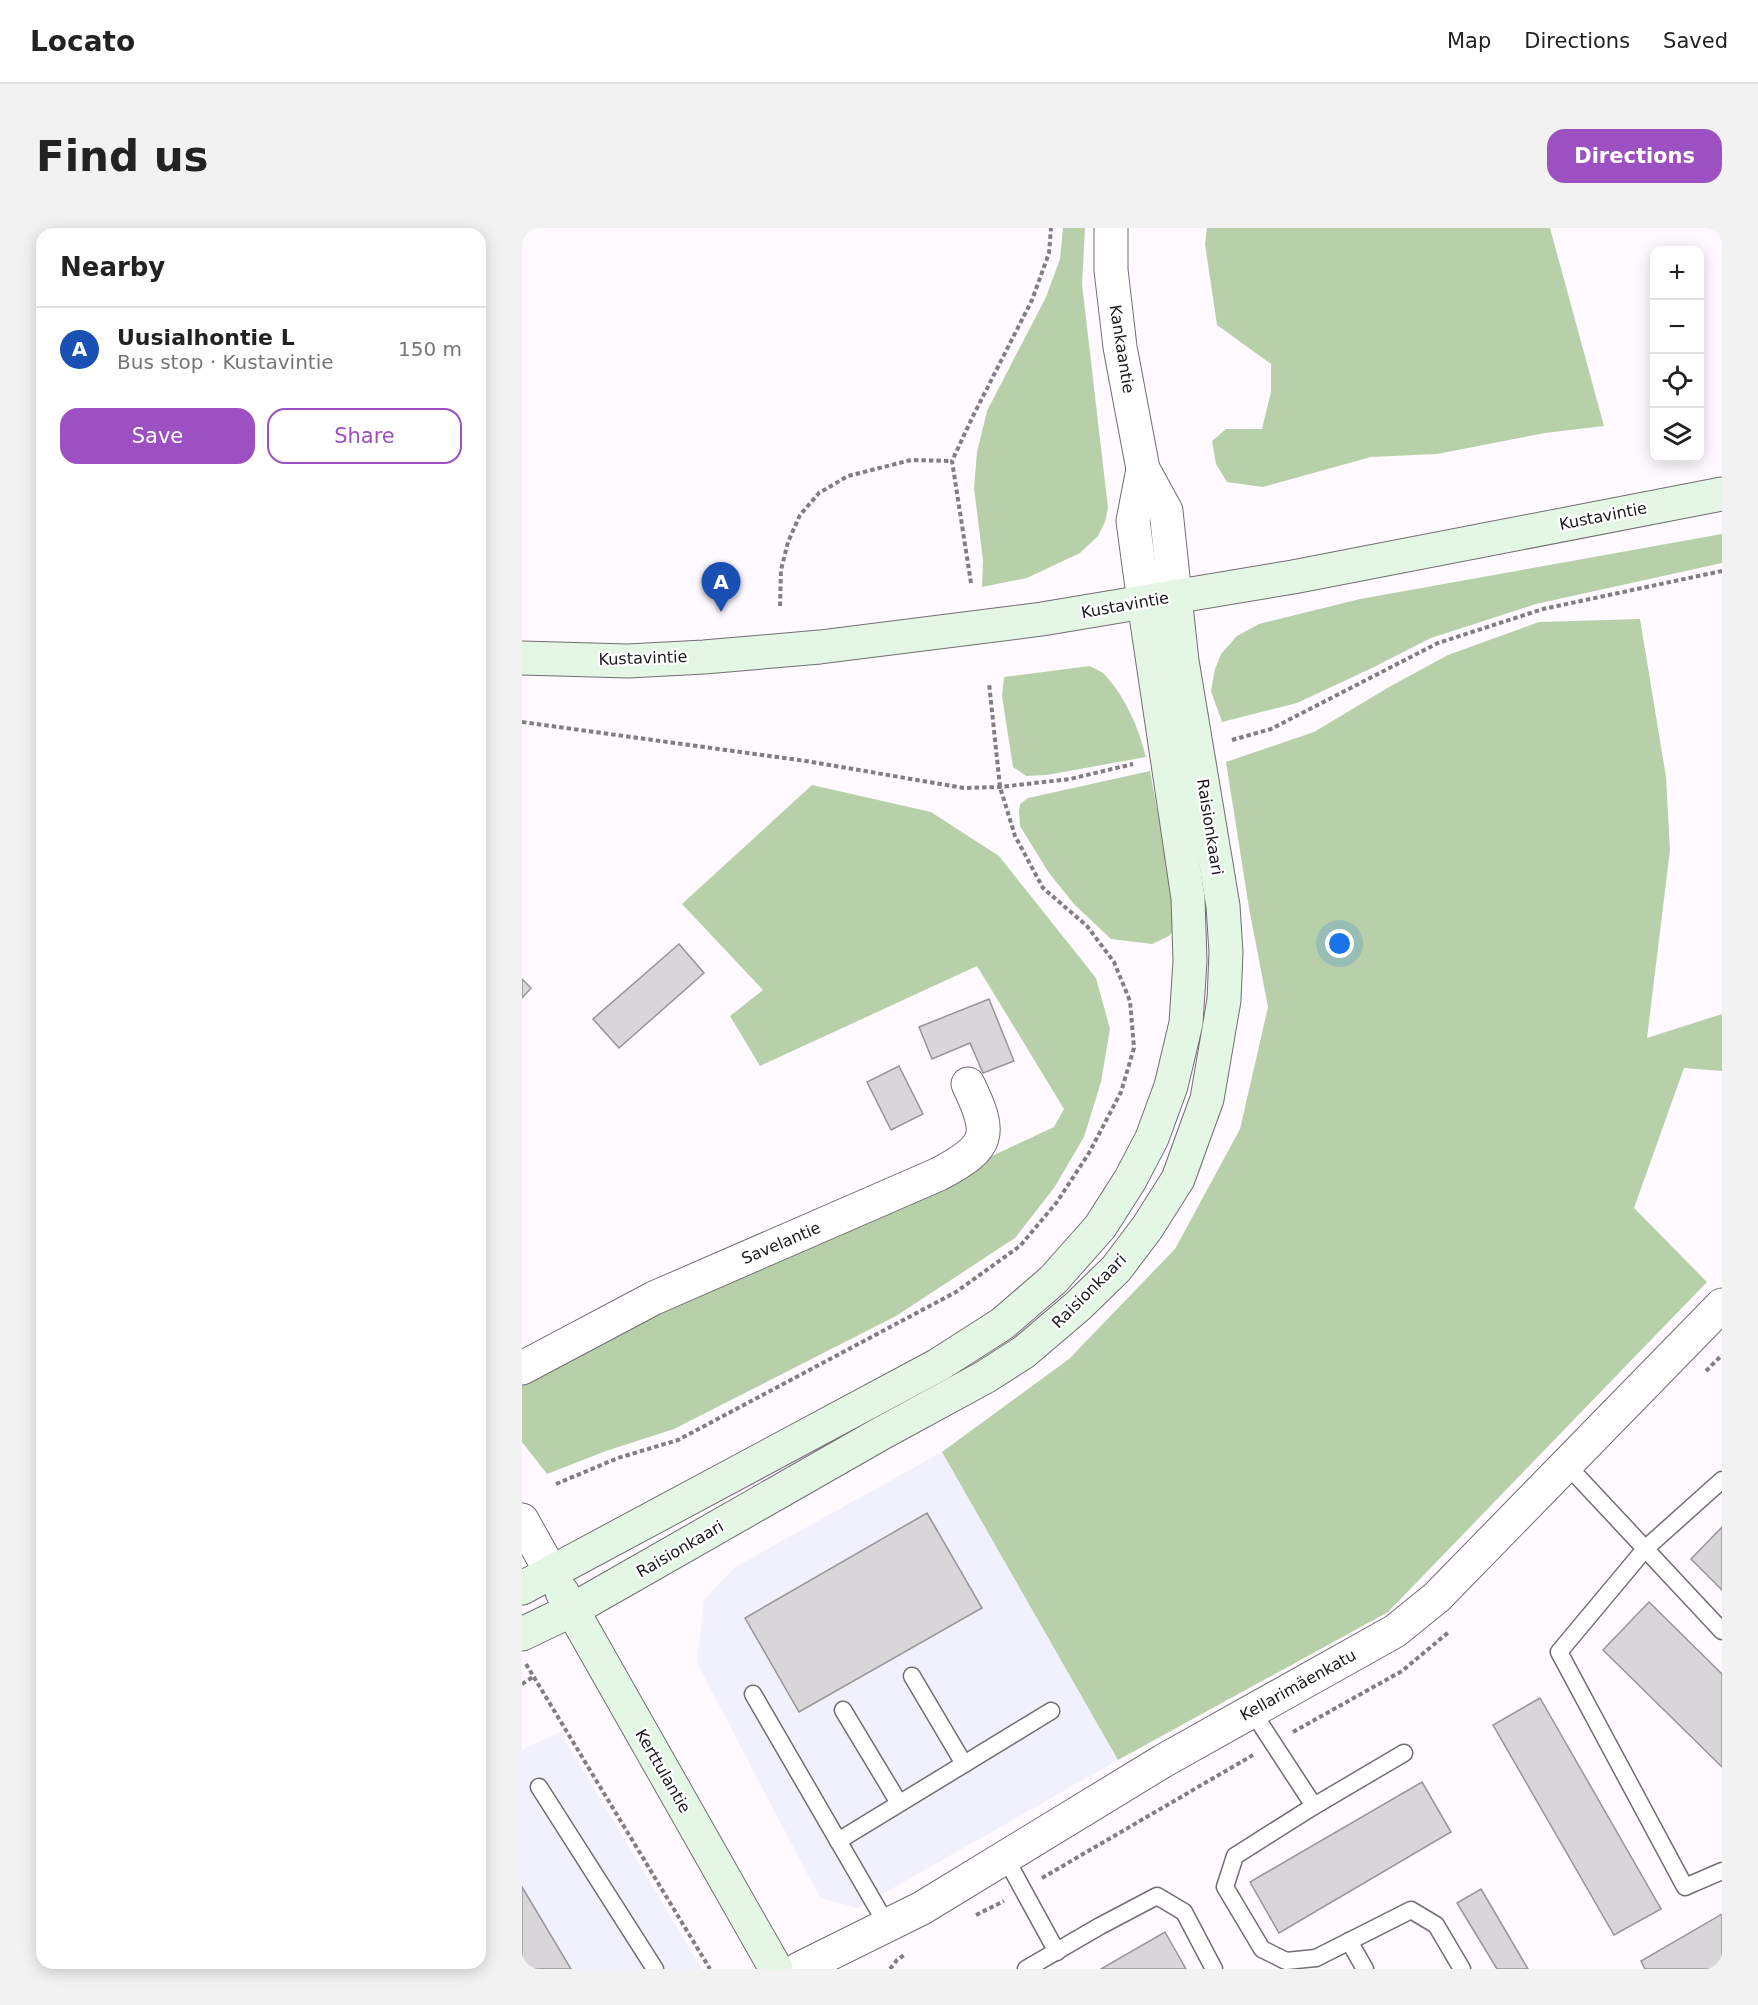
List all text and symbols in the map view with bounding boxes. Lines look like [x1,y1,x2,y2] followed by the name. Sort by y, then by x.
[30,25,135,58] text: Locato
[1447,29,1491,53] text: Map
[1524,29,1630,53] text: Directions
[1663,29,1728,53] text: Saved
[1547,129,1722,183] button: Directions
[36,132,209,181] text: Find us
[1650,246,1704,462] map controls
[1650,246,1704,300] button: +
[60,252,165,282] text: Nearby
[1650,300,1704,354] button: −
[1106,303,1138,395] street label: Kankaantie
[117,325,295,350] text: Uusialhontie L
[72,337,87,361] text: A
[398,337,462,361] text: 150 m
[117,350,334,374] text: Bus stop · Kustavintie
[1650,354,1704,408] button: locate
[60,408,255,464] button: Save
[267,408,462,464] button: Share
[1650,408,1704,462] button: layers
[1558,498,1648,534] street label: Kustavintie
[702,562,740,612] pin: A
[1080,588,1170,622] street label: Kustavintie
[598,647,688,669] street label: Kustavintie
[1193,777,1227,877] street label: Raisionkaari
[1325,929,1354,958] your location
[739,1218,823,1268] street label: Savelantie
[1048,1250,1130,1332] street label: Raisionkaari
[633,1516,727,1582] street label: Raisionkaari
[1237,1645,1359,1725] street label: Kellarimäenkatu
[631,1726,695,1816] street label: Kerttulantie

